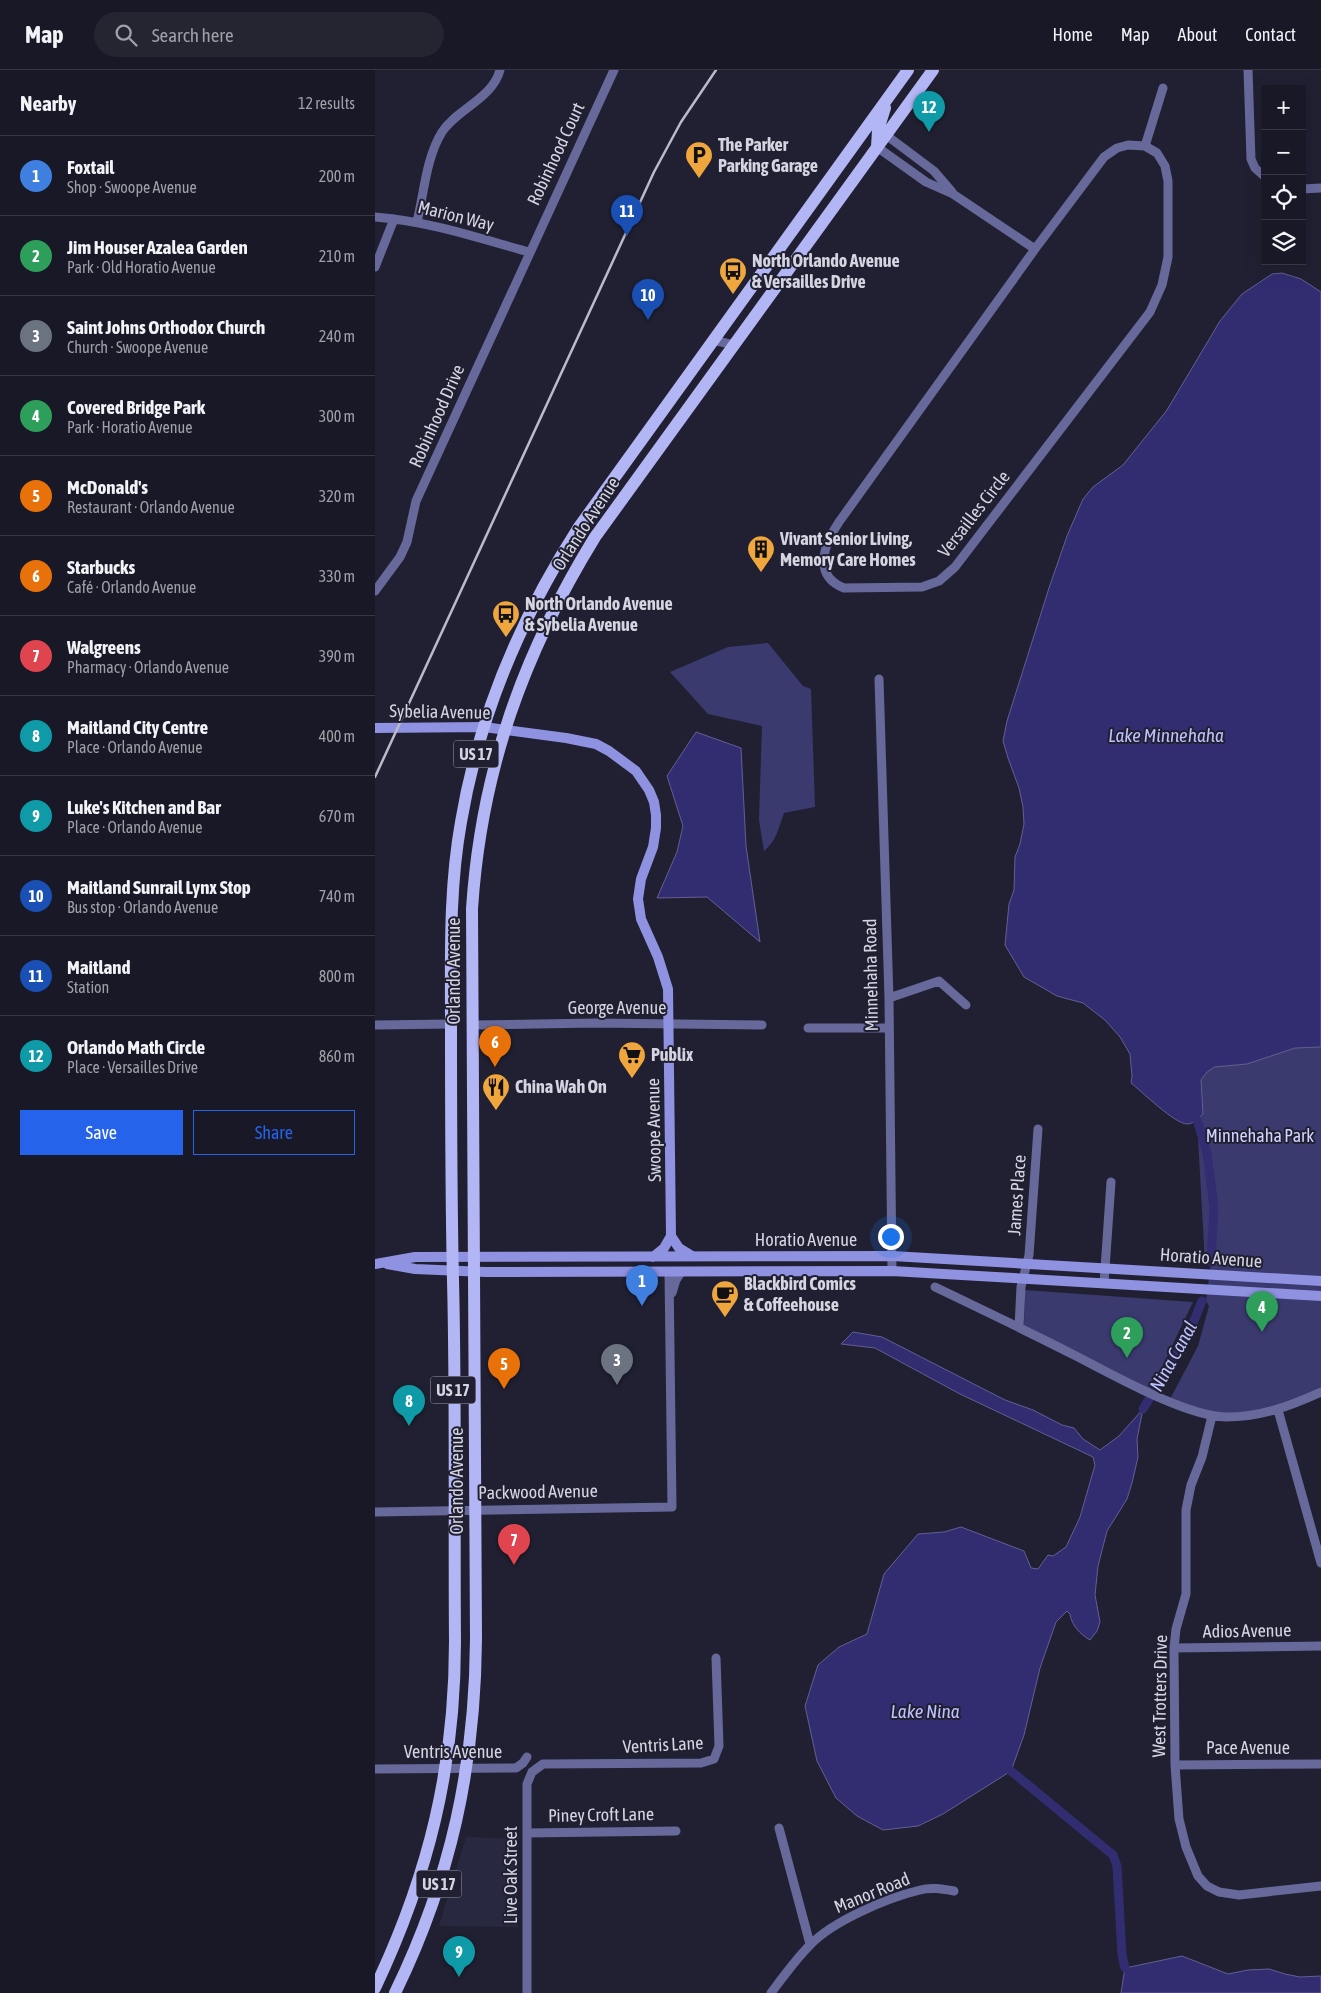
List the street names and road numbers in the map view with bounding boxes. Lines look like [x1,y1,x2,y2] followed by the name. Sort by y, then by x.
[523,99,589,209] street label: Robinhood Court
[416,196,496,235] street label: Marion Way
[404,361,469,471] street label: Robinhood Drive
[933,466,1014,561] street label: Versailles Circle
[548,473,624,574] street label: Orlando Avenue
[389,700,491,723] street label: Sybelia Avenue
[453,741,499,768] road number: US 17
[443,918,464,1024] street label: Orlando Avenue
[859,918,882,1032] street label: Minnehaha Road
[568,997,666,1018] street label: George Avenue
[642,1078,665,1182] street label: Swoope Avenue
[1003,1154,1030,1236] street label: James Place
[755,1229,857,1250] street label: Horatio Avenue
[1159,1243,1263,1272] street label: Horatio Avenue
[431,1376,475,1404] road number: US 17
[446,1428,467,1534] street label: Orlando Avenue
[478,1480,598,1503] street label: Packwood Avenue
[1203,1619,1291,1642] street label: Adios Avenue
[1148,1634,1171,1758] street label: West Trotters Drive
[622,1732,704,1757] street label: Ventris Lane
[1206,1737,1290,1758] street label: Pace Avenue
[404,1741,502,1762] street label: Ventris Avenue
[548,1803,654,1826] street label: Piney Croft Lane
[500,1826,521,1924] street label: Live Oak Street
[831,1868,913,1917] street label: Manor Road
[417,1870,461,1898] road number: US 17

